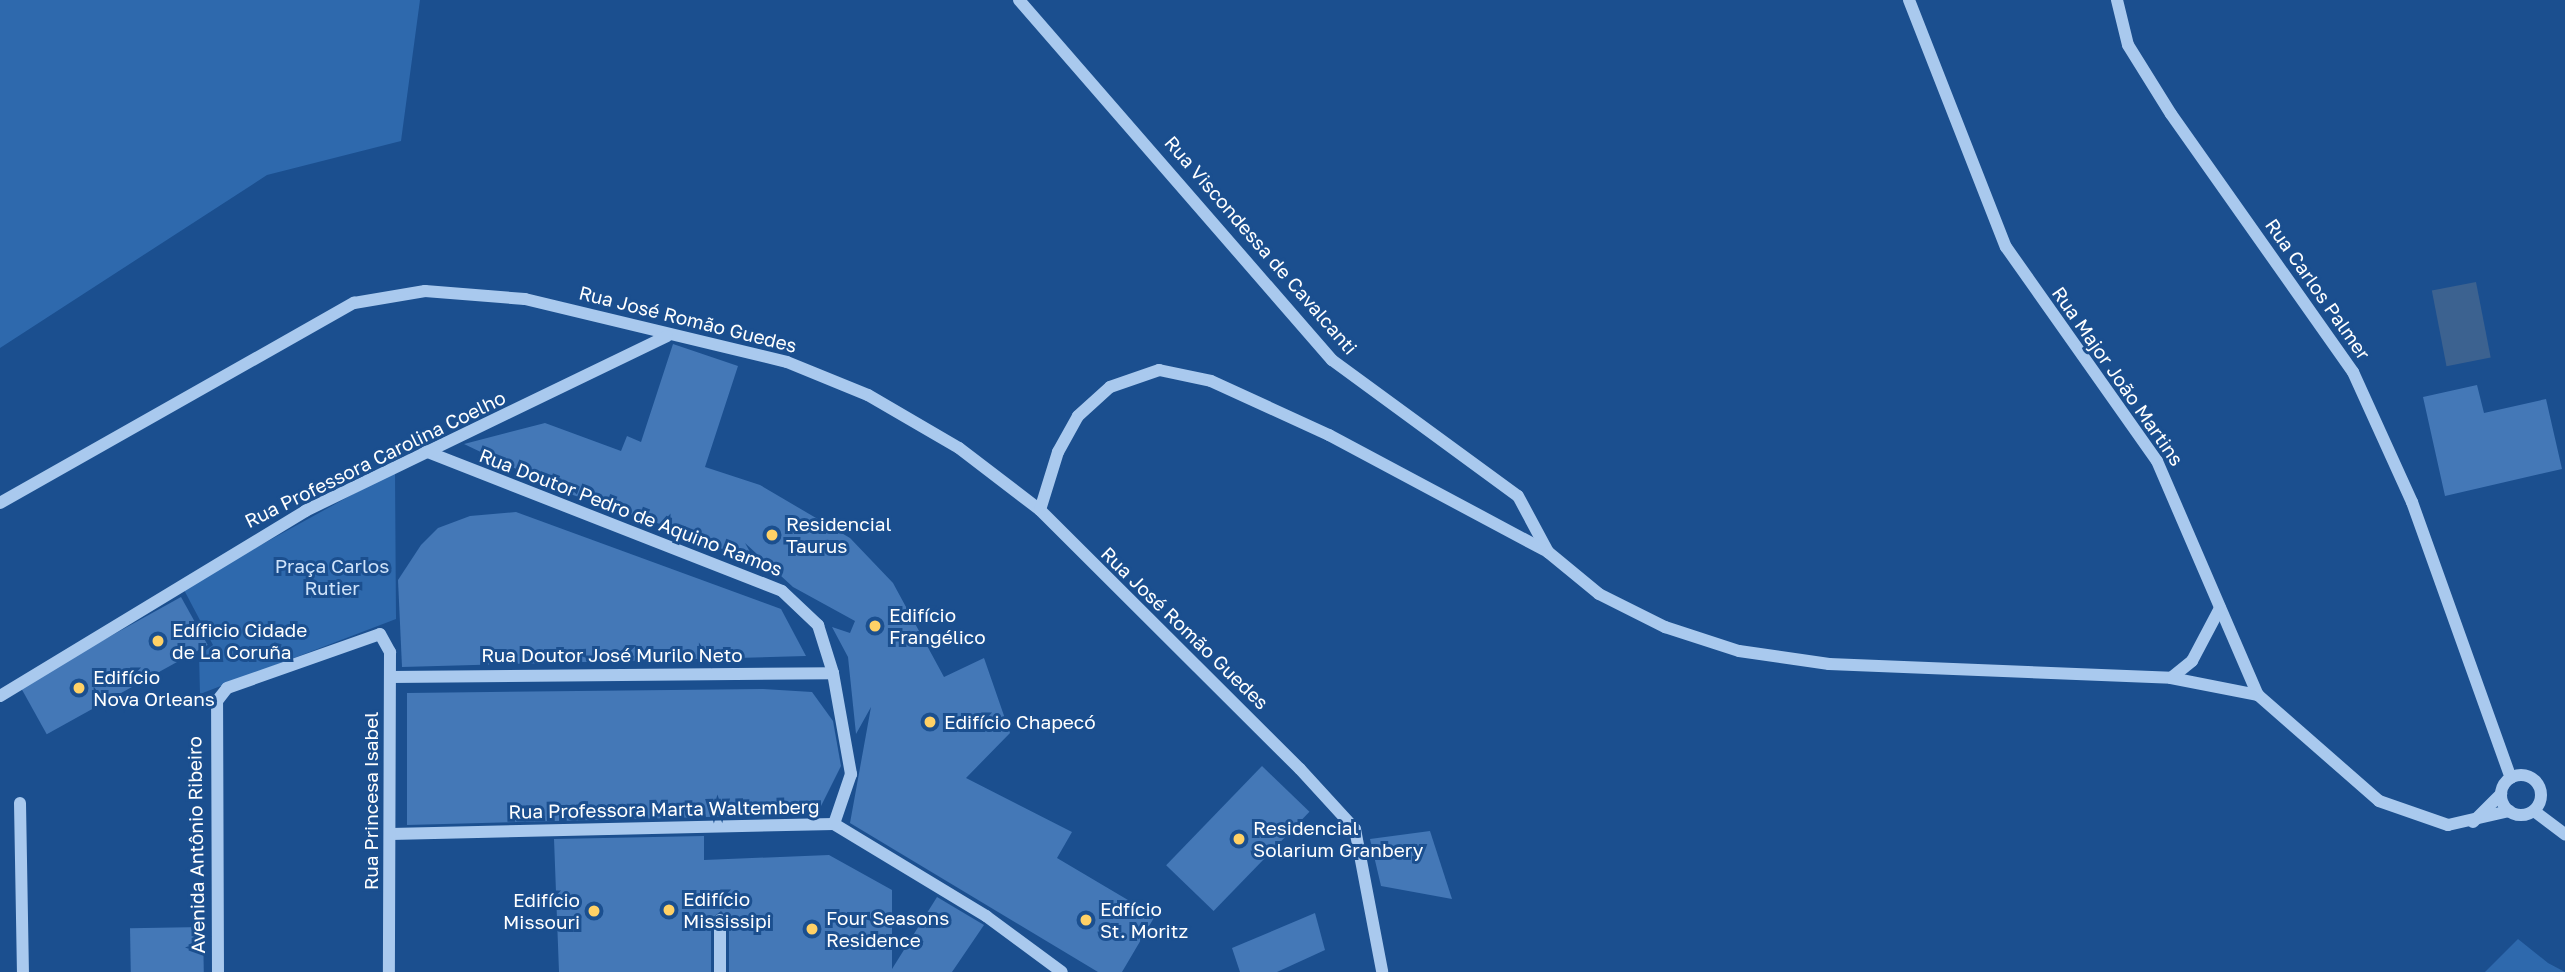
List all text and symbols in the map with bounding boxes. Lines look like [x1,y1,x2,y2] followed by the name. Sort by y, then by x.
[1160,131,1362,359] street label: Rua Viscondessa de Cavalcanti
[2261,214,2375,364] street label: Rua Carlos Palmer
[577,281,799,357] street label: Rua José Romão Guedes
[2047,282,2189,470] street label: Rua Major João Martins
[241,386,509,532] street label: Rua Professora Carolina Coelho
[476,443,786,581] street label: Rua Doutor Pedro de Aquino Ramos
[786,513,892,557] place label: Residencial Taurus
[764,527,780,543] marker: Residencial Taurus
[1097,542,1273,714] street label: Rua José Romão Guedes
[275,555,389,599] park label: Praça Carlos Rutier
[889,604,986,648] place label: Edifício Frangélico
[867,618,883,634] marker: Edifício Frangélico
[172,619,307,663] place label: Edíficio Cidade de La Coruña
[150,633,166,649] marker: Edíficio Cidade de La Coruña
[481,644,743,666] street label: Rua Doutor José Murilo Neto
[93,666,215,710] place label: Edifício Nova Orleans
[71,680,87,696] marker: Edifício Nova Orleans
[944,711,1096,733] place label: Edifício Chapecó
[360,712,382,890] street label: Rua Princesa Isabel
[922,714,938,730] marker: Edifício Chapecó
[183,736,209,954] street label: Avenida Antônio Ribeiro
[508,795,820,823] street label: Rua Professora Marta Waltemberg
[1253,817,1423,861] place label: Residencial Solarium Granbery
[1231,831,1247,847] marker: Residencial Solarium Granbery
[683,888,772,932] place label: Edifício Mississipi
[503,889,580,933] place label: Edifício Missouri
[1100,898,1188,942] place label: Edfício St. Moritz
[661,902,677,918] marker: Edifício Mississipi
[586,903,602,919] marker: Edifício Missouri
[826,907,949,951] place label: Four Seasons Residence
[1078,912,1094,928] marker: Edfício St. Moritz
[804,921,820,937] marker: Four Seasons Residence

